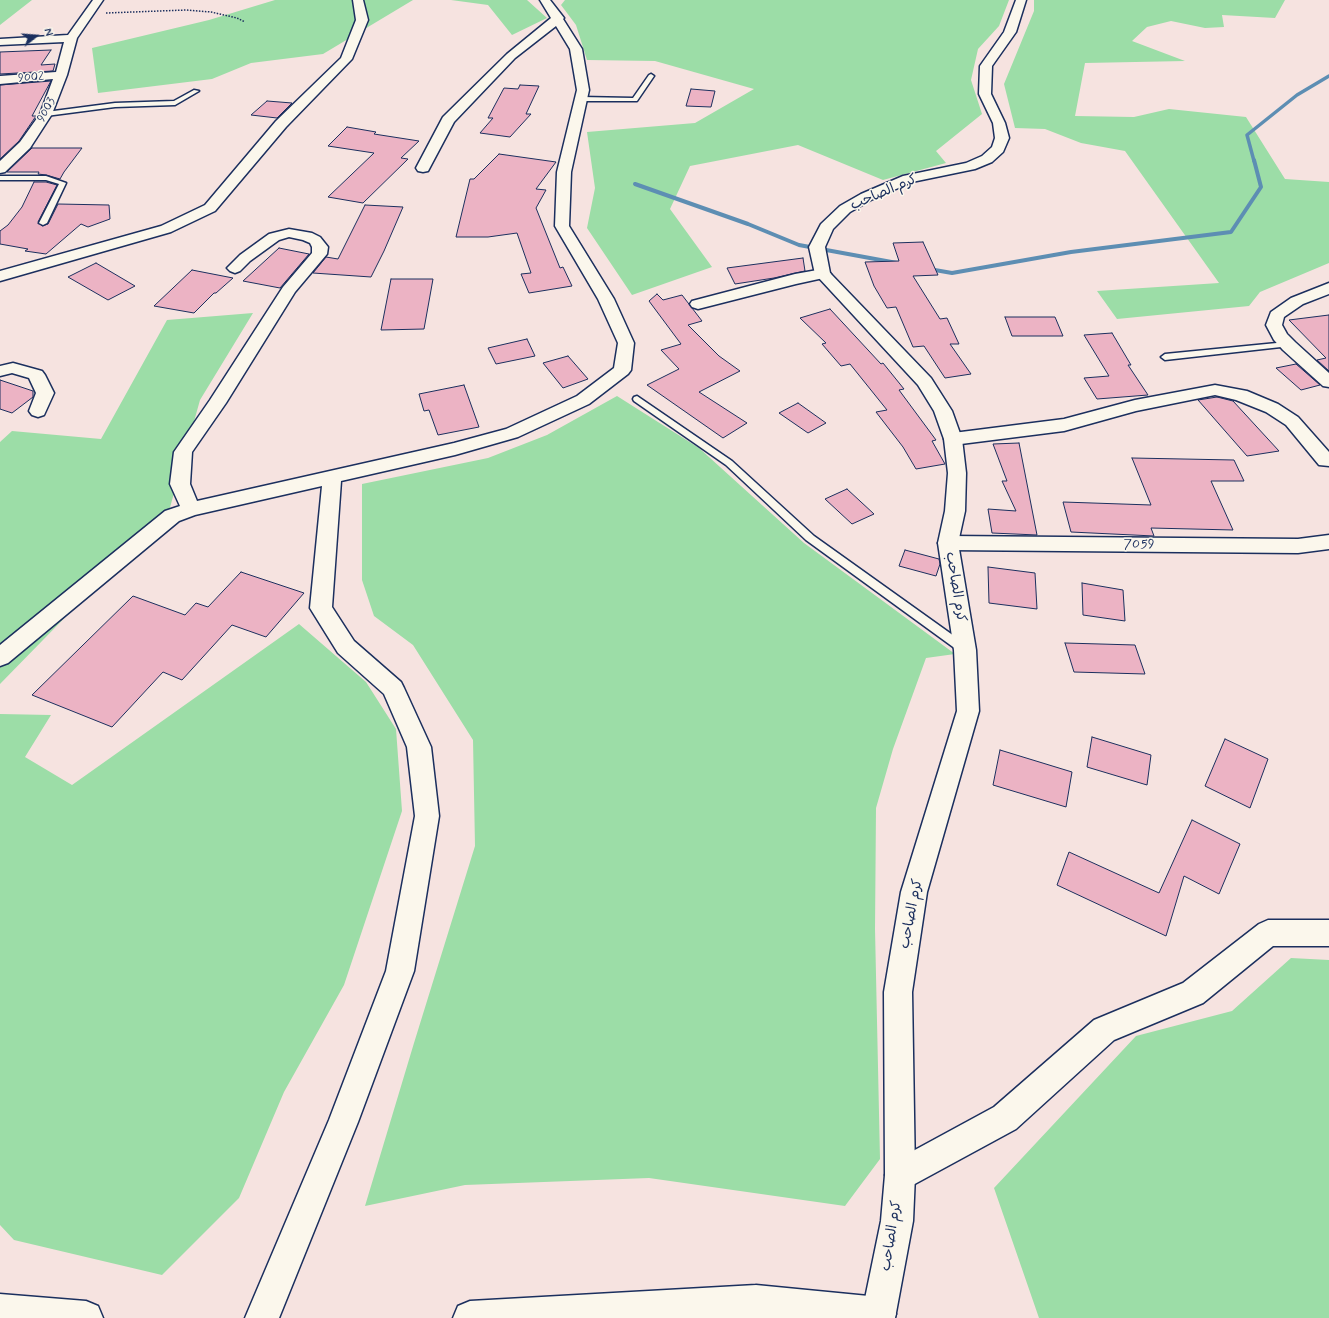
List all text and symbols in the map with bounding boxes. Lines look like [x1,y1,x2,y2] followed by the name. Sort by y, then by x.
[16,16,56,56] north arrow
[40,27,55,38] text: N
[18,70,44,86] street label: 9002
[35,95,59,125] street label: 9003
[848,171,920,215] street label: كرم الصاحب
[1123,537,1155,553] street label: 7059
[941,551,969,623] street label: كرم الصاحب
[897,878,927,950] street label: كرم الصاحب
[878,1200,906,1272] street label: كرم الصاحب

